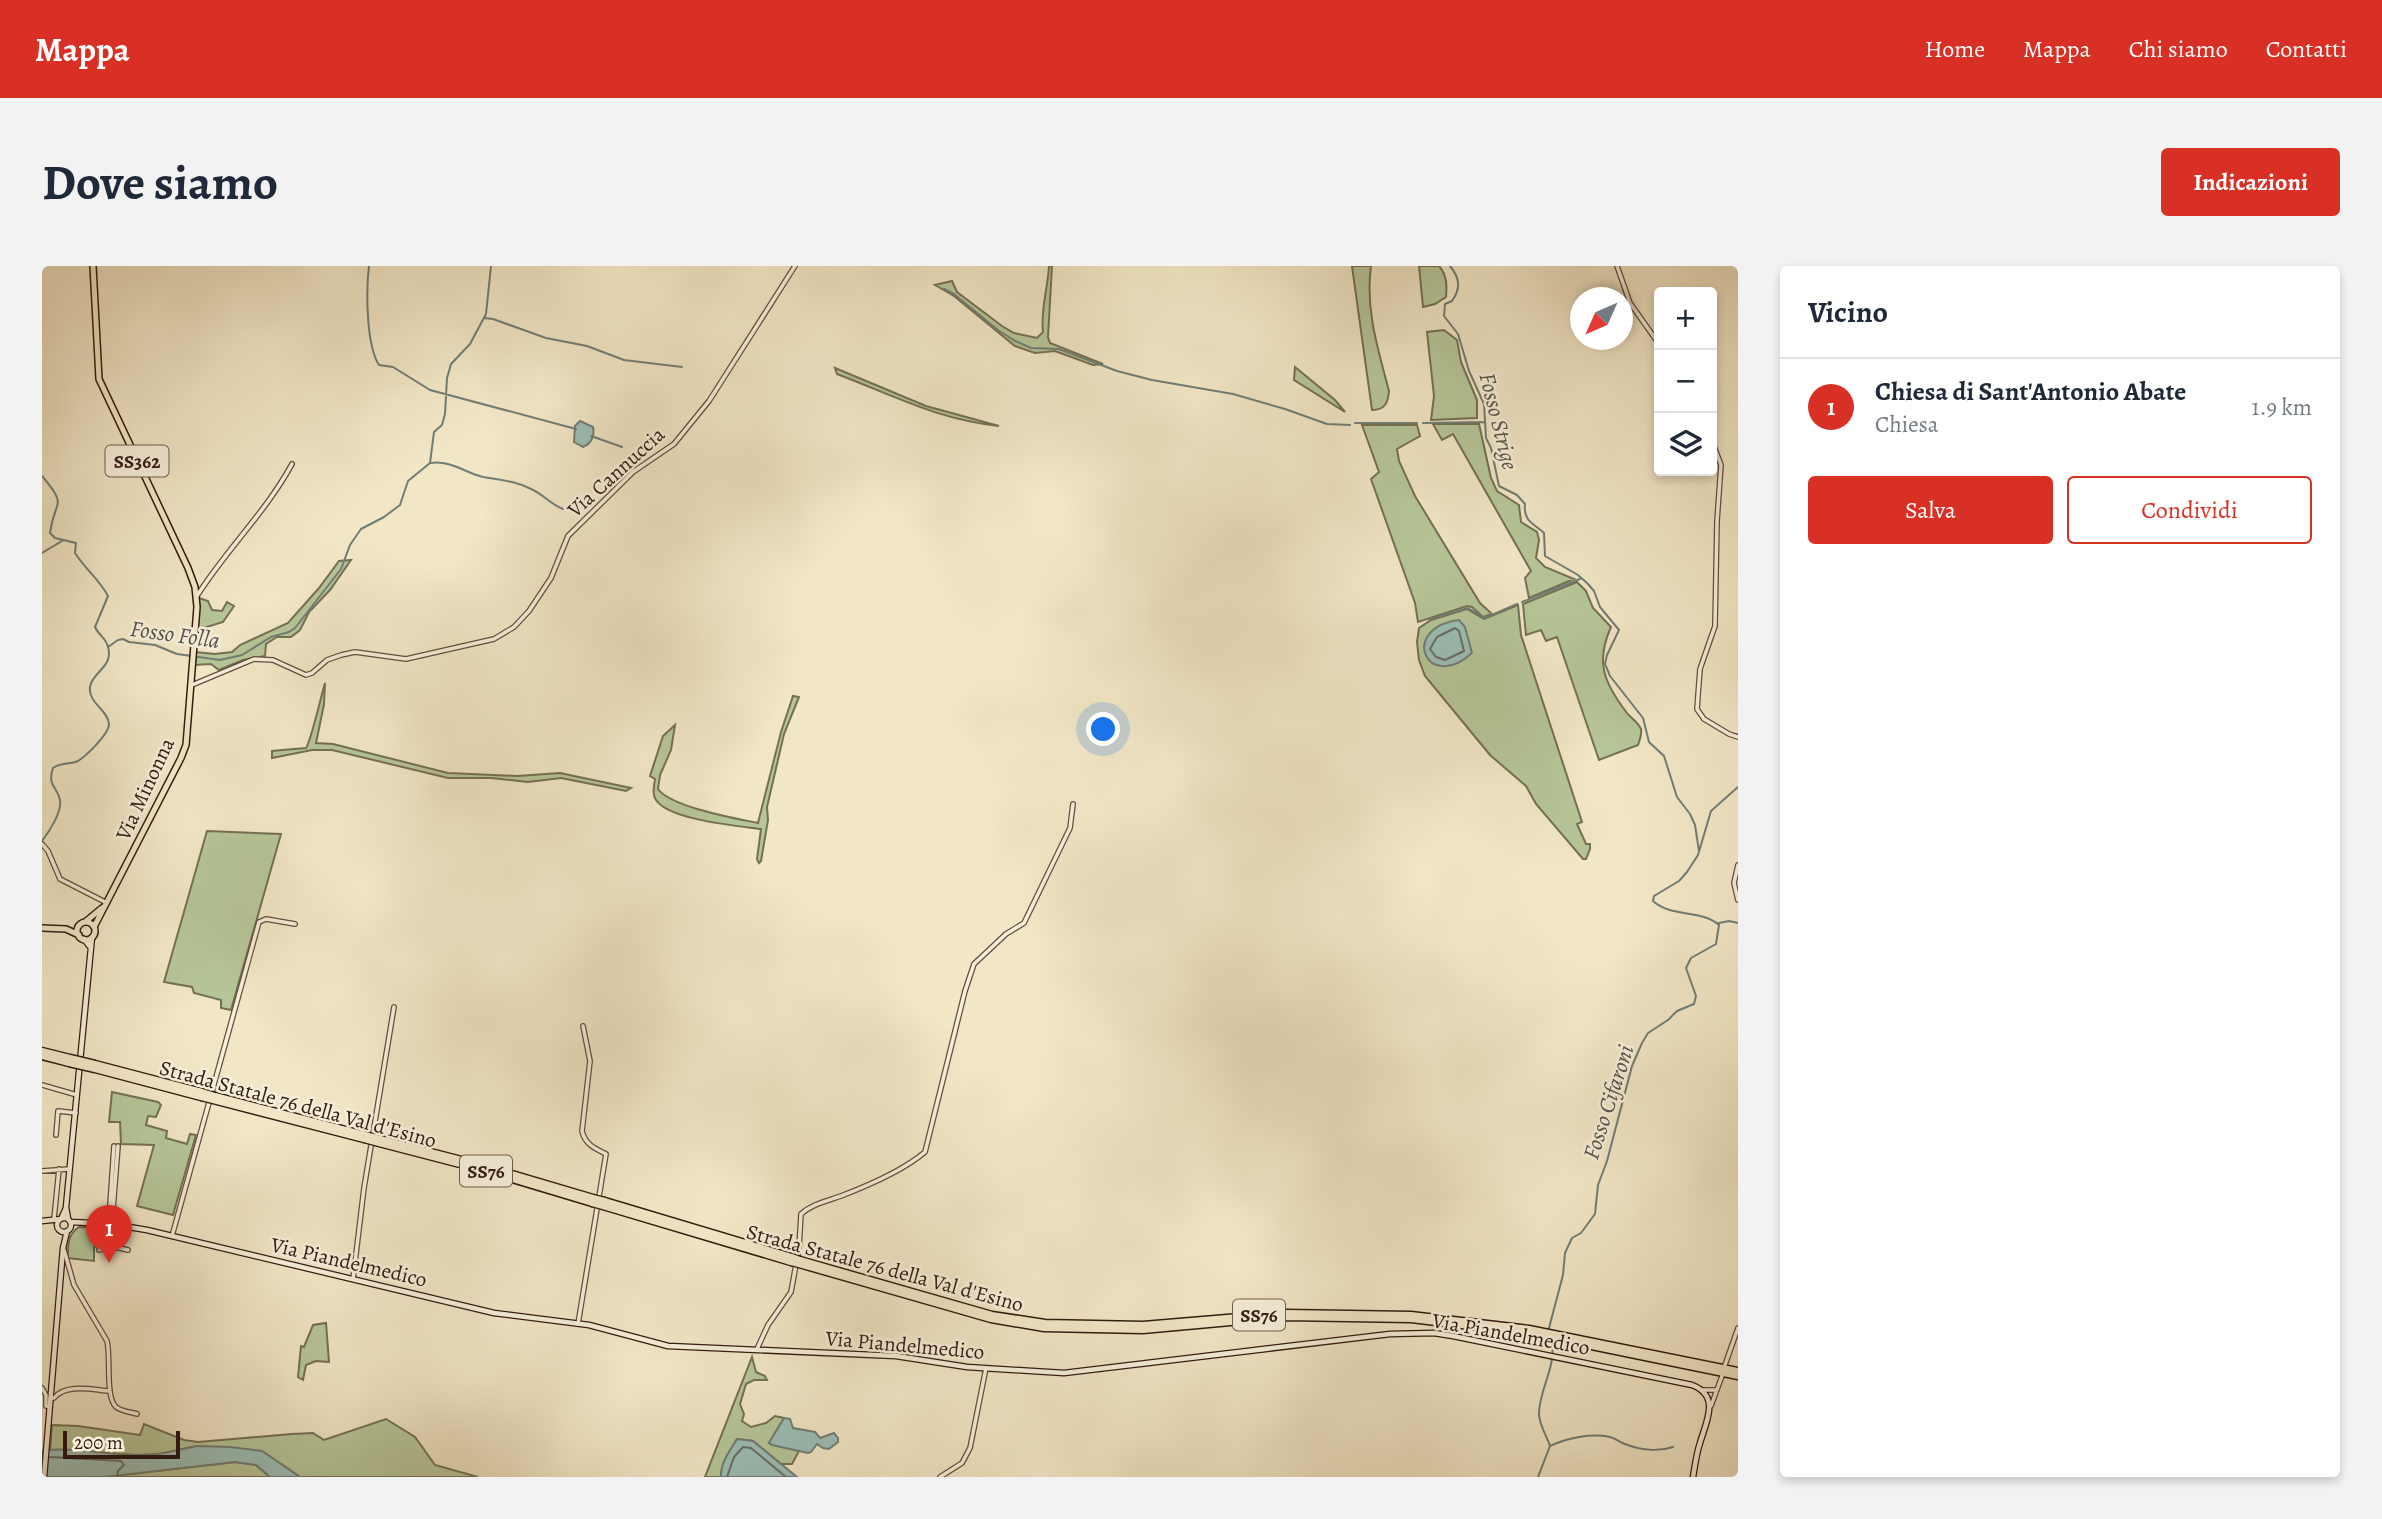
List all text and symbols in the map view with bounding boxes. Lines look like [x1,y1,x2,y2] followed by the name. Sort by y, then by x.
[35,27,130,72] text: Mappa
[1925,33,1985,65] text: Home
[2023,33,2091,65] text: Mappa
[2129,33,2228,65] text: Chi siamo
[2266,33,2347,65] text: Contatti
[2161,148,2340,216] button: Indicazioni
[42,149,278,216] text: Dove siamo
[1570,287,1633,350] north arrow
[1654,287,1717,476] map controls
[1654,287,1717,350] button: +
[1808,292,1888,332] text: Vicino
[1654,350,1717,413] button: −
[1471,369,1526,473] water label: Fosso Strige
[1875,374,2186,409] text: Chiesa di Sant'Antonio Abate
[1827,392,1835,423] text: 1
[2252,392,2312,423] text: 1.9 km
[1875,409,1938,440] text: Chiesa
[1654,413,1717,476] button: layers
[560,421,671,524] street label: Via Cannuccia
[106,446,168,476] road number: SS362
[1808,476,2053,544] button: Salva
[2067,476,2312,544] button: Condividi
[128,613,222,656] water label: Fosso Folla
[1086,712,1120,746] your location
[109,733,181,846] street label: Via Minonna
[1575,1041,1642,1163] water label: Fosso Cifaroni
[156,1054,440,1154] street label: Strada Statale 76 della Val d'Esino
[460,1156,512,1186] road number: SS76
[86,1205,132,1263] pin: 1
[743,1218,1027,1318] street label: Strada Statale 76 della Val d'Esino
[267,1230,430,1294] street label: Via Piandelmedico
[1233,1300,1285,1330] road number: SS76
[1429,1306,1592,1362] street label: Via Piandelmedico
[823,1324,986,1366] street label: Via Piandelmedico
[63,1428,180,1460] scale bar
[74,1430,123,1456] text: 200 m

